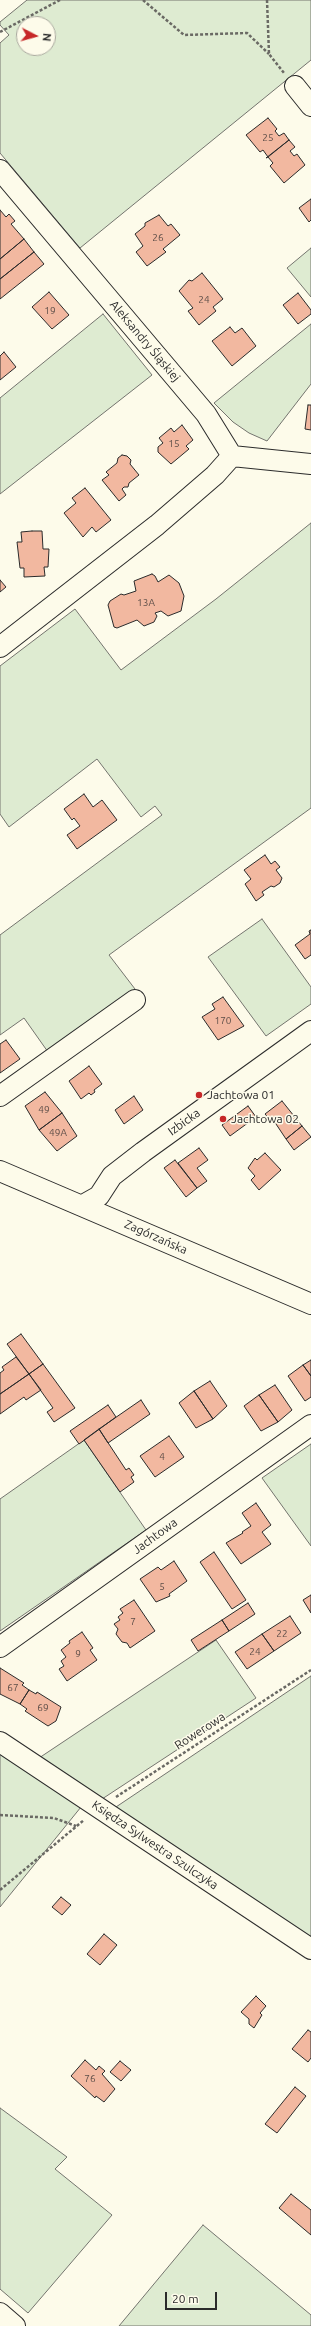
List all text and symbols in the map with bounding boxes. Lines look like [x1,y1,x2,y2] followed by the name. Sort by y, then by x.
[16,16,56,56] north arrow
[41,32,53,42] text: N
[262,132,274,144] house number: 25
[152,232,164,244] house number: 26
[198,294,210,306] house number: 24
[107,297,183,385] street label: Aleksandry Śląskiej
[44,305,56,317] house number: 19
[168,438,180,450] house number: 15
[137,597,155,609] house number: 13A
[215,1015,231,1027] house number: 170
[207,1088,275,1102] place label: Jachtowa 01
[194,1090,204,1100] marker: Jachtowa 01
[38,1104,50,1116] house number: 49
[165,1105,203,1139] street label: Izbicka
[231,1112,299,1126] place label: Jachtowa 02
[218,1114,228,1124] marker: Jachtowa 02
[49,1127,67,1139] house number: 49A
[122,1217,190,1257] street label: Zagórzańska
[159,1451,165,1463] house number: 4
[130,1515,180,1557] street label: Jachtowa
[159,1581,165,1593] house number: 5
[130,1616,136,1628] house number: 7
[276,1628,288,1640] house number: 22
[249,1646,261,1658] house number: 24
[75,1648,81,1660] house number: 9
[7,1682,19,1694] house number: 67
[37,1702,49,1714] house number: 69
[172,1709,228,1753] street label: Rowerowa
[89,1797,221,1893] street label: Księdza Sylwestra Szulczyka
[84,2073,96,2085] house number: 76
[167,2284,219,2310] scale bar
[172,2292,199,2305] text: 20 m

